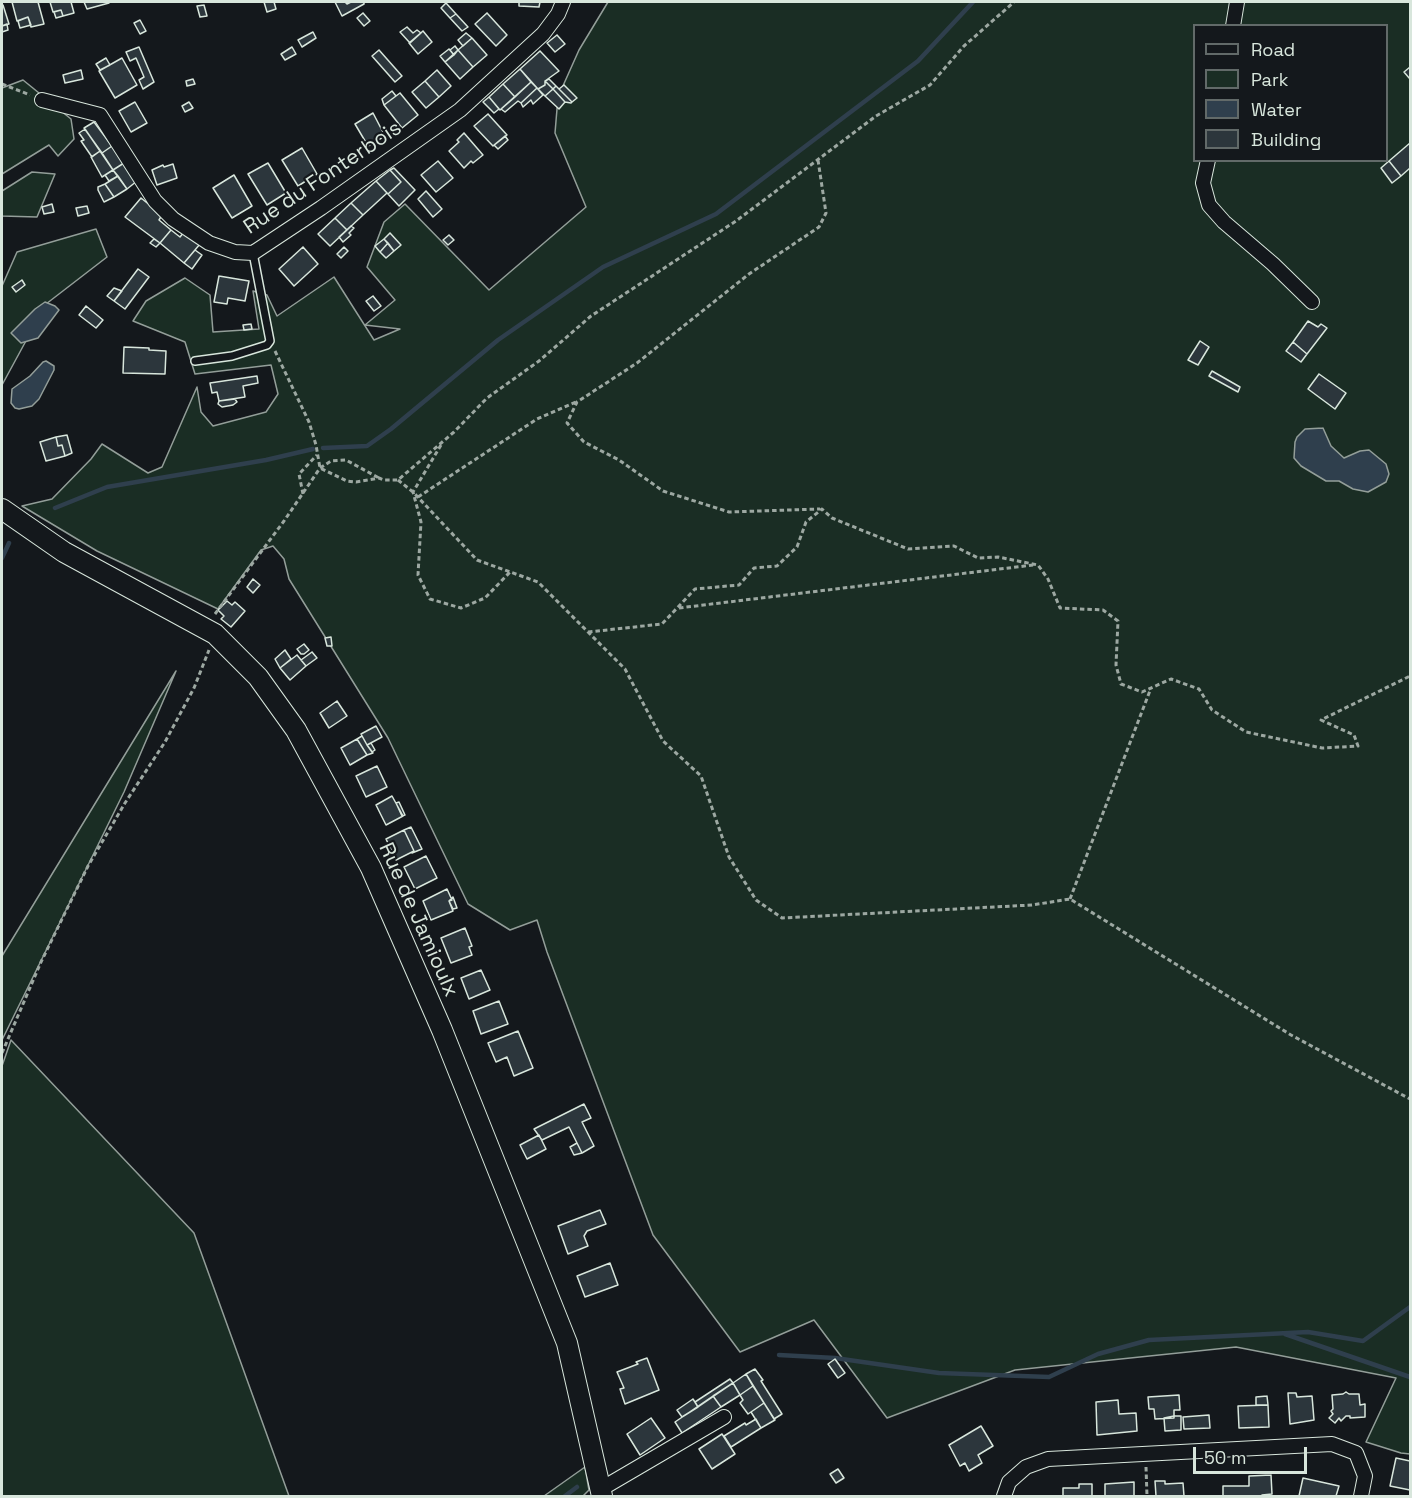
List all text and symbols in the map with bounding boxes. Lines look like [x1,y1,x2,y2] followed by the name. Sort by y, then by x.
[1193,24,1388,162] legend
[1251,38,1295,61] text: Road
[1251,68,1288,91] text: Park
[1251,98,1302,121] text: Water
[239,116,407,240] street label: Rue du Fonterbois
[1251,128,1321,151] text: Building
[373,839,463,1001] street label: Rue de Jamioulx
[1196,1435,1310,1473] scale bar
[1204,1446,1246,1469] text: 50 m

